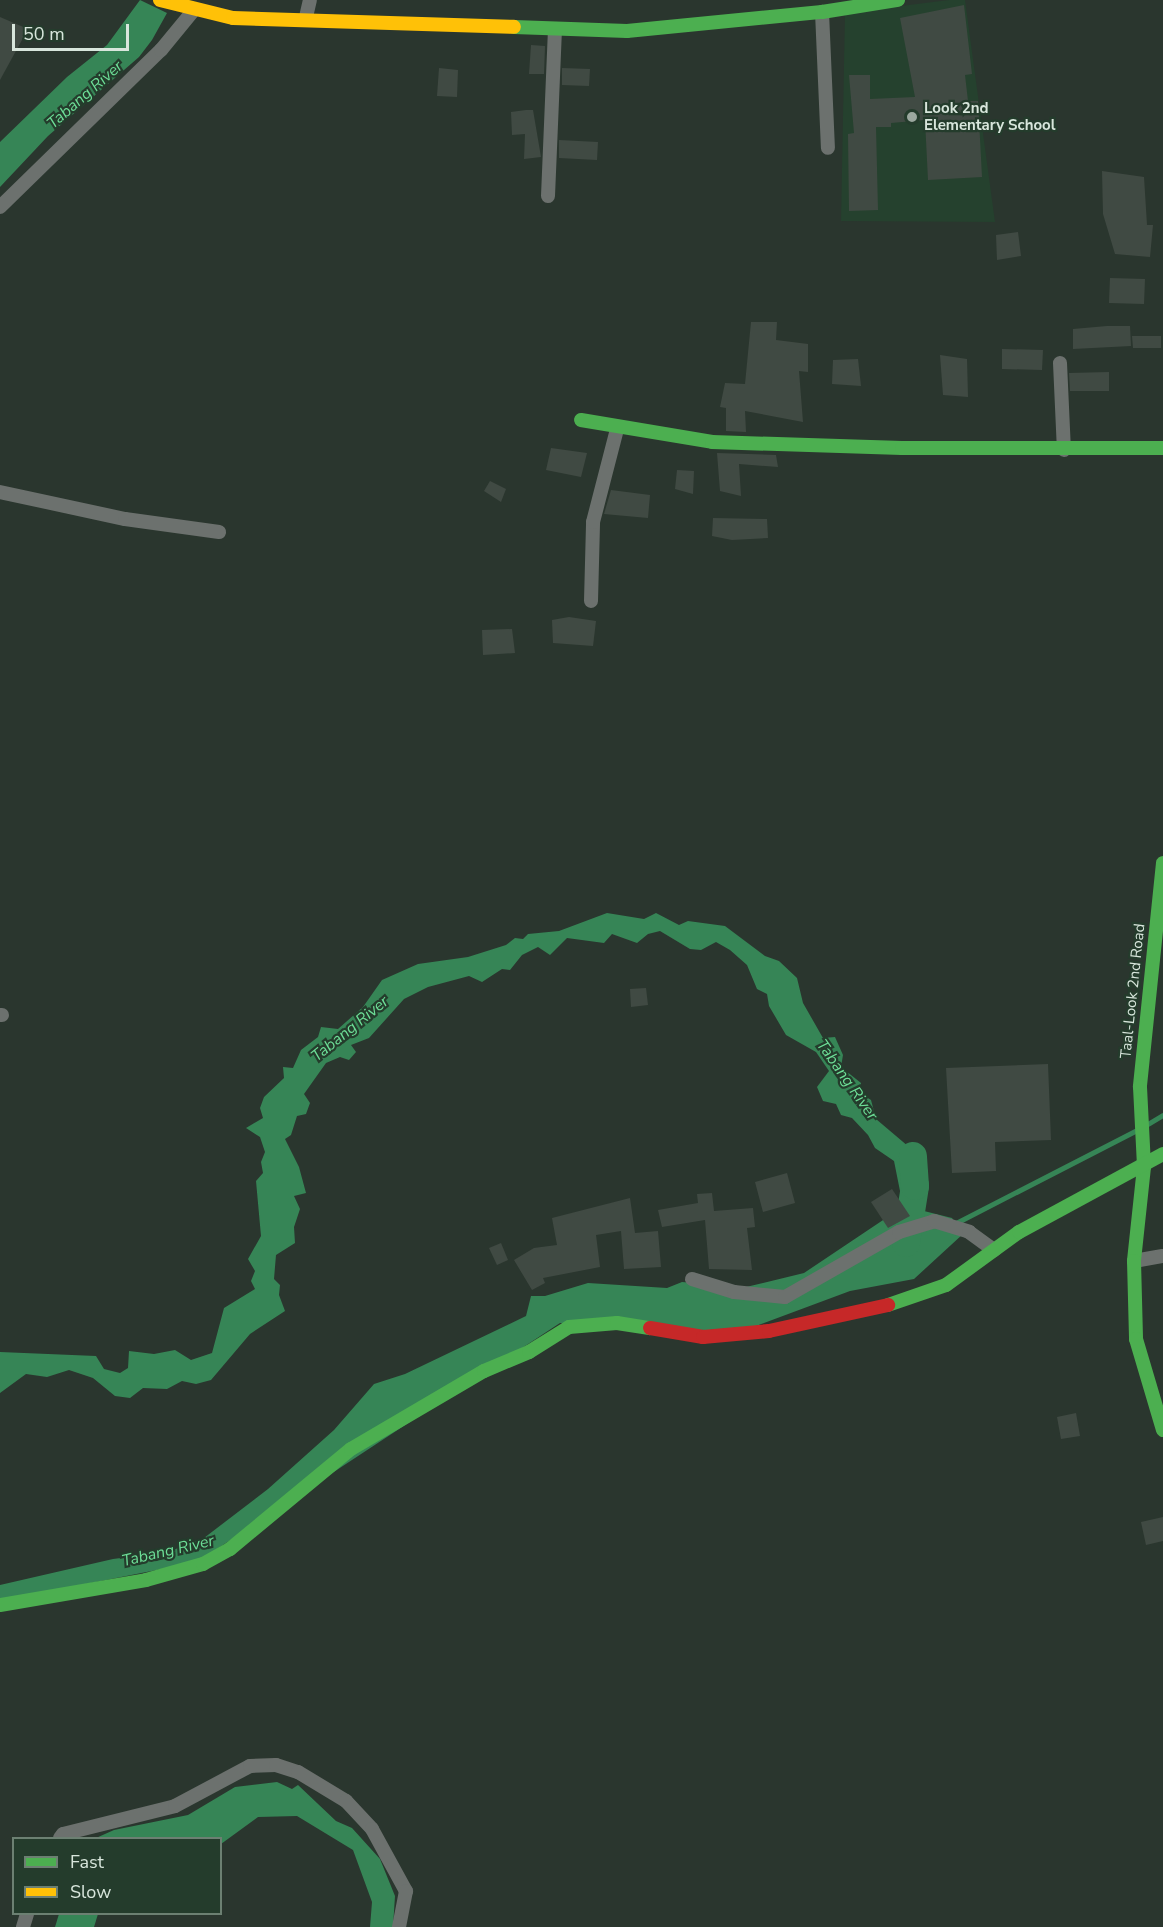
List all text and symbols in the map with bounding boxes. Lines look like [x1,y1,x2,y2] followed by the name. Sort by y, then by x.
[15,12,132,50] scale bar
[23,22,65,46] text: 50 m
[43,57,127,133] water label: Tabang River
[924,99,1055,134] place label: Look 2nd Elementary School
[905,110,919,124] marker: Look 2nd Elementary School
[1117,923,1149,1059] street label: Taal-Look 2nd Road
[307,992,393,1066] water label: Tabang River
[812,1036,882,1124] water label: Tabang River
[120,1531,216,1571] water label: Tabang River
[12,1837,222,1915] legend
[70,1850,104,1874] text: Fast
[70,1880,111,1904] text: Slow

